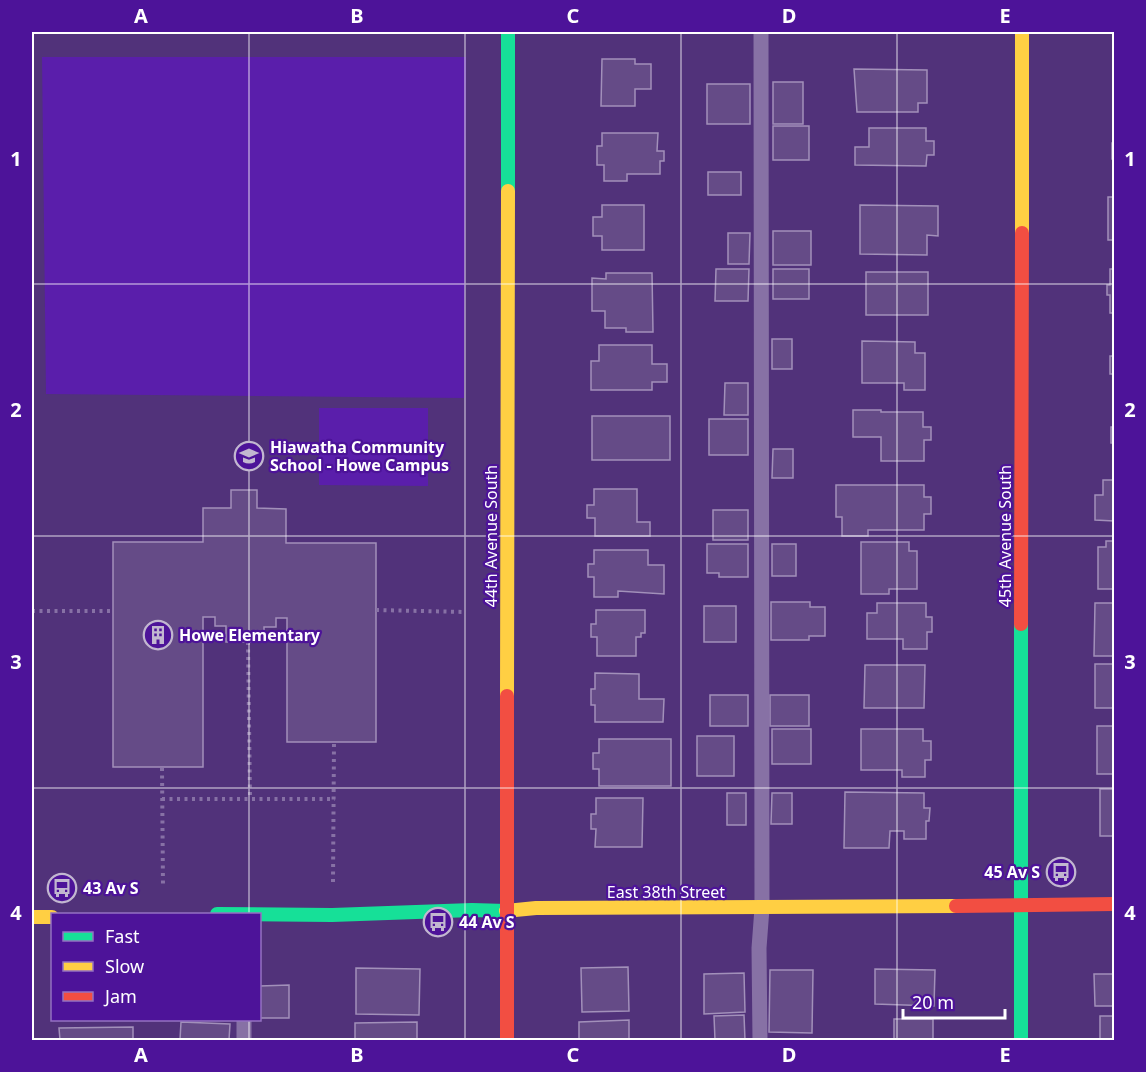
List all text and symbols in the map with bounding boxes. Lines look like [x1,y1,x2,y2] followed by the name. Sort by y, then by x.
[134,2,148,29] text: A
[350,2,364,29] text: B
[567,2,580,29] text: C
[782,2,796,29] text: D
[999,2,1011,29] text: E
[10,145,22,172] text: 1
[1124,145,1136,172] text: 1
[10,396,22,423] text: 2
[1124,396,1136,423] text: 2
[270,436,449,476] place label: Hiawatha Community School - Howe Campus
[233,440,265,472] school or university icon: Hiawatha Community School - Howe Campus
[480,465,502,607] street label: 44th Avenue South
[994,465,1016,607] street label: 45th Avenue South
[142,619,174,651] building icon: Howe Elementary
[179,624,321,646] place label: Howe Elementary
[10,648,22,675] text: 3
[1124,648,1136,675] text: 3
[1045,856,1077,888] bus stop icon: 45 Av S
[984,861,1040,883] place label: 45 Av S
[46,872,78,904] bus stop icon: 43 Av S
[83,877,139,899] place label: 43 Av S
[607,881,725,903] street label: East 38th Street
[10,899,22,926] text: 4
[1124,899,1136,926] text: 4
[422,906,454,938] bus stop icon: 44 Av S
[459,911,515,933] place label: 44 Av S
[51,913,261,1021] legend
[105,924,140,948] text: Fast
[105,954,144,978] text: Slow
[903,982,1005,1020] scale bar
[103,984,137,1008] text: Jam
[912,990,954,1014] text: 20 m
[134,1041,148,1068] text: A
[350,1041,364,1068] text: B
[567,1041,580,1068] text: C
[782,1041,796,1068] text: D
[999,1041,1011,1068] text: E

